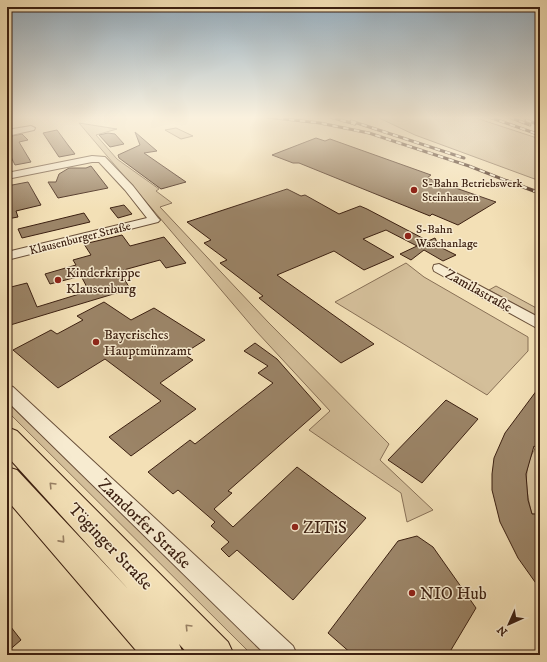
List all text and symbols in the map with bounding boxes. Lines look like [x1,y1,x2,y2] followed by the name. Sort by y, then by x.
[422,176,523,205] place label: S-Bahn Betriebswerk Steinhausen
[409,185,419,195] marker: S-Bahn Betriebswerk Steinhausen
[28,219,132,258] street label: Klausenburger Straße
[415,222,478,251] place label: S-Bahn Waschanlage
[403,231,413,241] marker: S-Bahn Waschanlage
[66,264,140,298] place label: Kinderkrippe Klausenburg
[442,265,515,317] street label: Zamilastraße
[53,275,63,285] marker: Kinderkrippe Klausenburg
[104,326,192,360] place label: Bayerisches Hauptmünzamt
[91,337,101,347] marker: Bayerisches Hauptmünzamt
[93,474,196,574] street label: Zamdorfer Straße
[49,482,57,490] one-way arrow
[63,498,157,595] street label: Töginger Straße
[303,517,347,539] place label: ZITiS
[290,522,300,532] marker: ZITiS
[57,535,65,543] one-way arrow
[420,583,487,605] place label: NIO Hub
[407,588,417,598] marker: NIO Hub
[489,604,529,644] north arrow
[494,622,511,639] text: N
[185,624,193,632] one-way arrow

